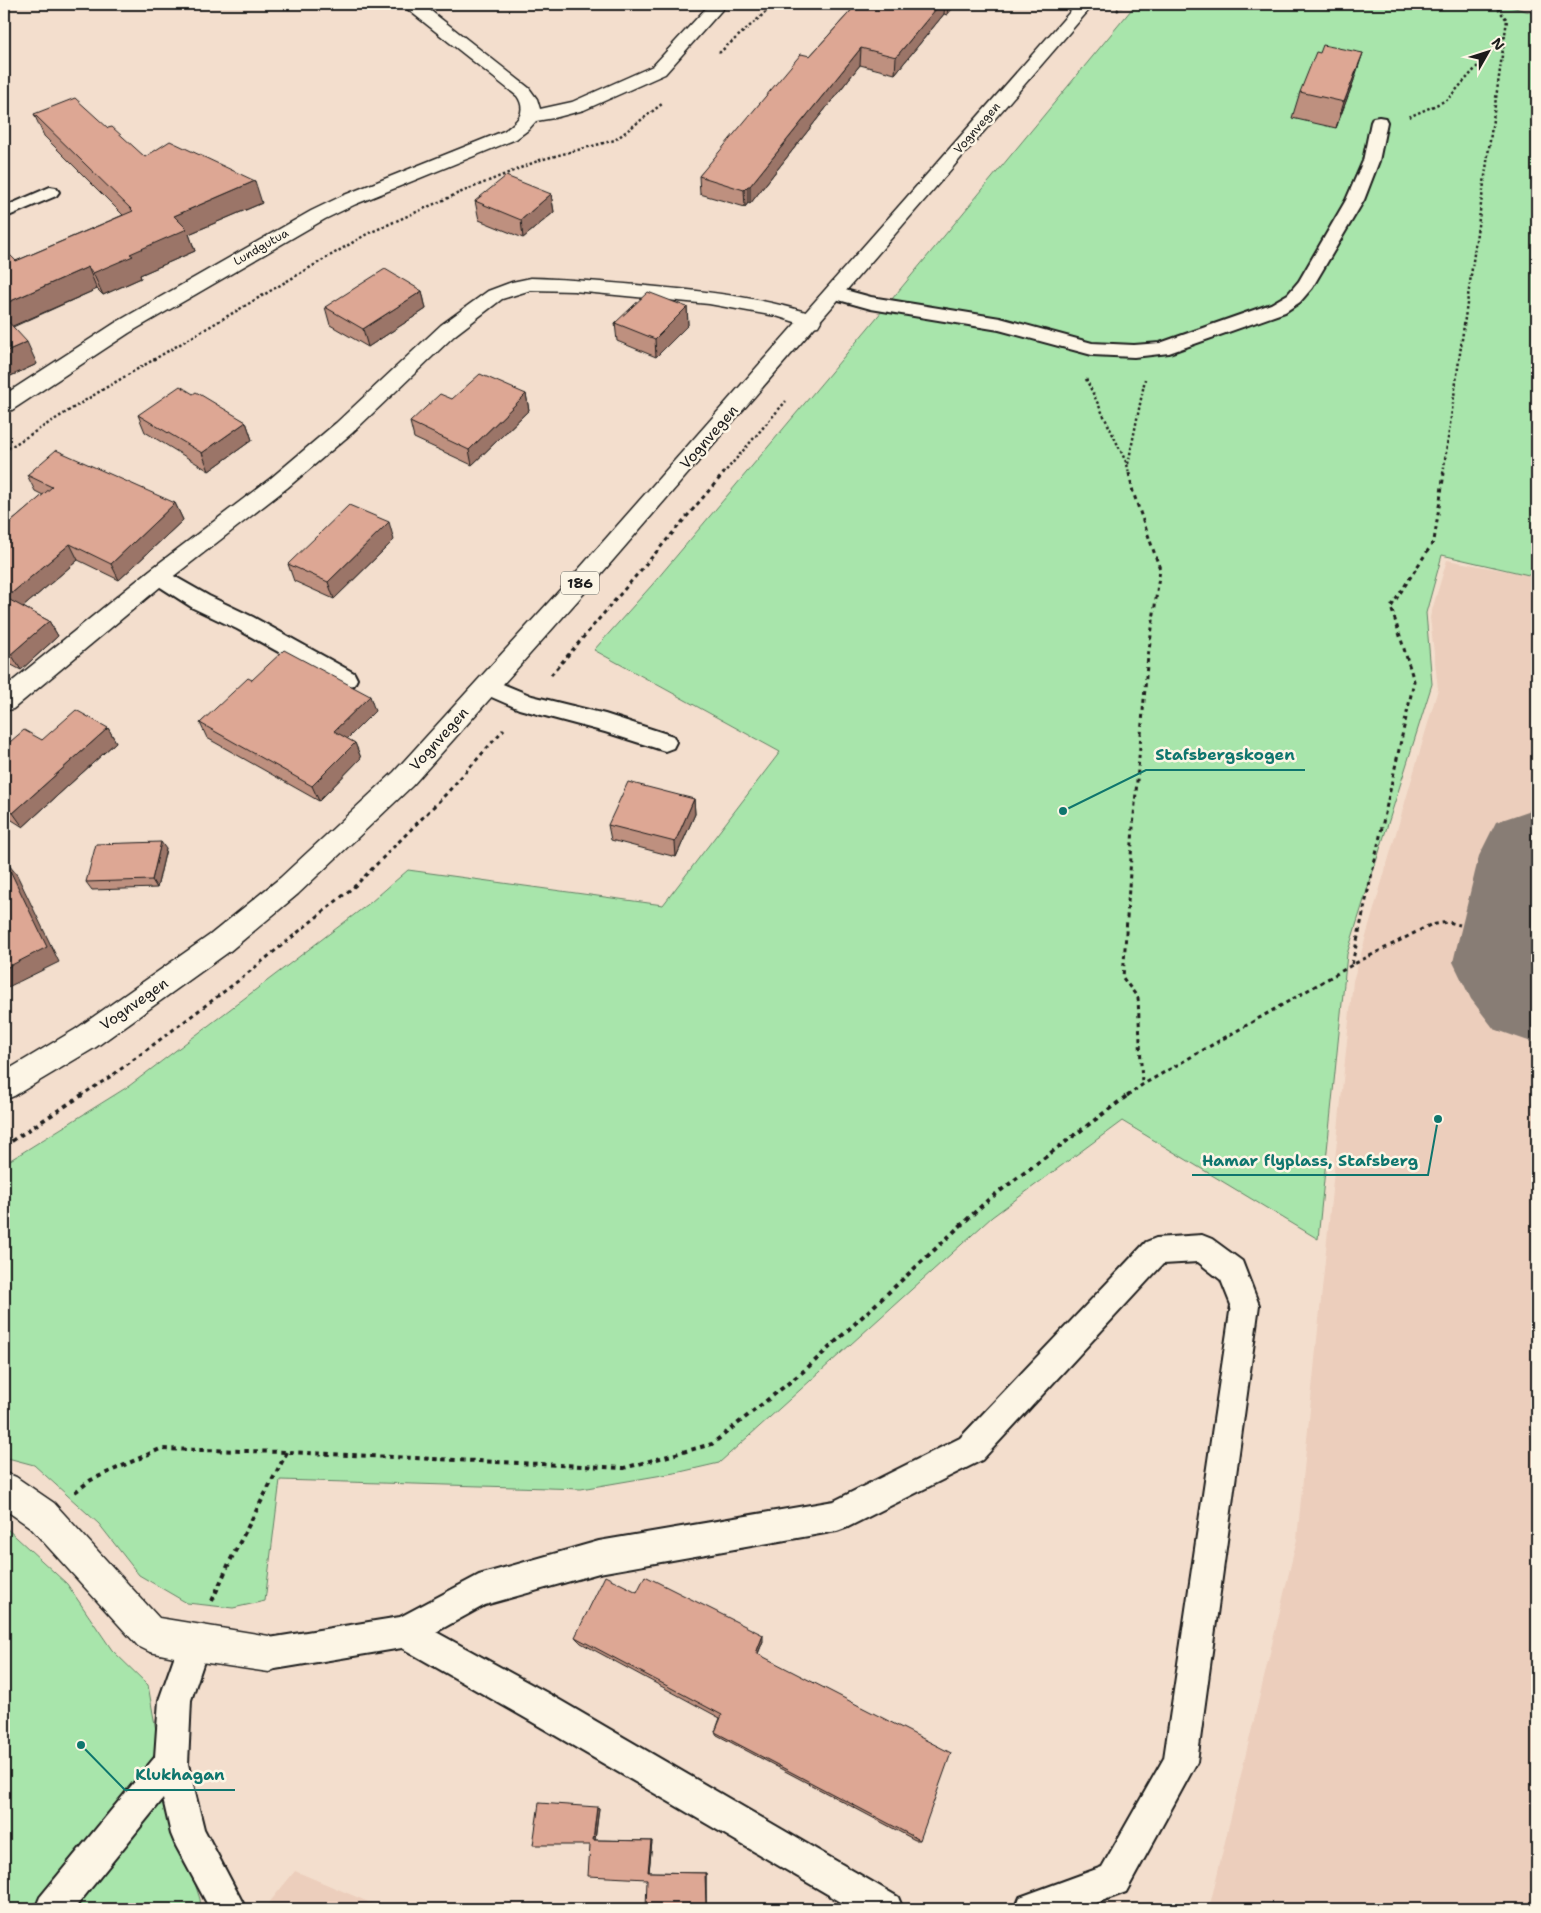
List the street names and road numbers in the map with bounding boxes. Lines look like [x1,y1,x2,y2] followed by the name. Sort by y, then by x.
[950,99,1004,157] street label: Vognvegen
[231,225,292,269] street label: Lundgutua
[676,401,742,473] street label: Vognvegen
[561,572,599,594] road number: 186
[405,703,473,775] street label: Vognvegen
[96,973,172,1035] street label: Vognvegen

